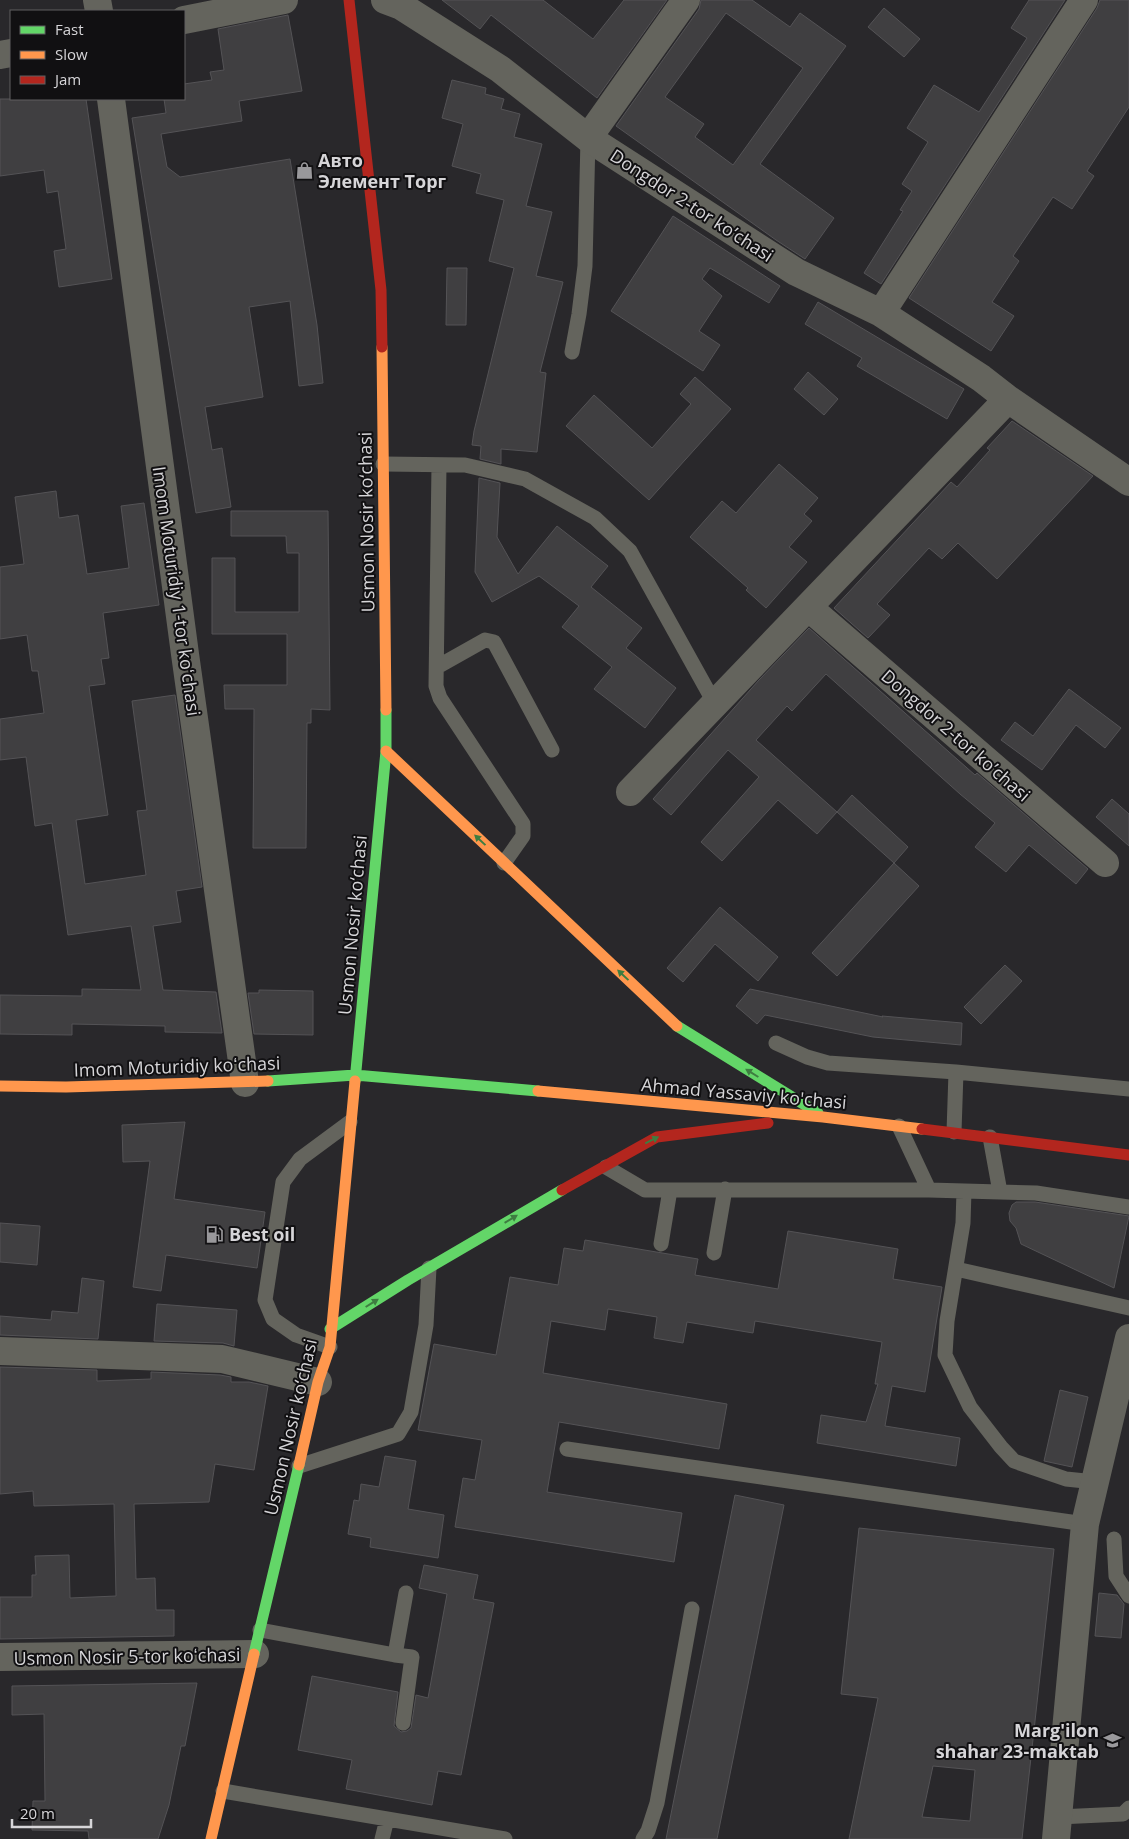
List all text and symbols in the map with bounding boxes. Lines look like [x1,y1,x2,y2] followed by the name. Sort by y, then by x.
[10,10,185,100] legend
[55,19,84,39] text: Fast
[55,44,88,64] text: Slow
[53,69,81,89] text: Jam
[606,143,778,267] street label: Dongdor 2-tor koʼchasi
[318,148,447,193] place label: Авто Элемент Торг
[294,160,314,180] shop icon: Авто Элемент Торг
[352,432,380,612] street label: Usmon Nosir ko‘chasi
[148,465,206,717] street label: Imom Moturidiy 1-tor koʻchasi
[876,664,1036,806] street label: Dongdor 2-tor koʼchasi
[332,834,372,1016] street label: Usmon Nosir ko‘chasi
[474,834,486,846] one-way arrow
[618,969,630,981] one-way arrow
[73,1050,281,1082] street label: Imom Moturidiy koʻchasi
[745,1068,759,1077] one-way arrow
[640,1072,848,1114] street label: Ahmad Yassaviy ko'chasi
[645,1136,660,1144] one-way arrow
[504,1215,517,1224] one-way arrow
[229,1222,295,1246] place label: Best oil
[205,1224,225,1244] fuel station icon: Best oil
[365,1299,378,1308] one-way arrow
[258,1336,322,1518] street label: Usmon Nosir ko‘chasi
[13,1642,241,1670] street label: Usmon Nosir 5-tor koʻchasi
[936,1718,1099,1763] place label: Marg'ilon shahar 23-maktab
[1103,1730,1123,1750] school or university icon: Marg'ilon shahar 23-maktab
[12,1796,91,1828] scale bar
[20,1803,55,1823] text: 20 m

